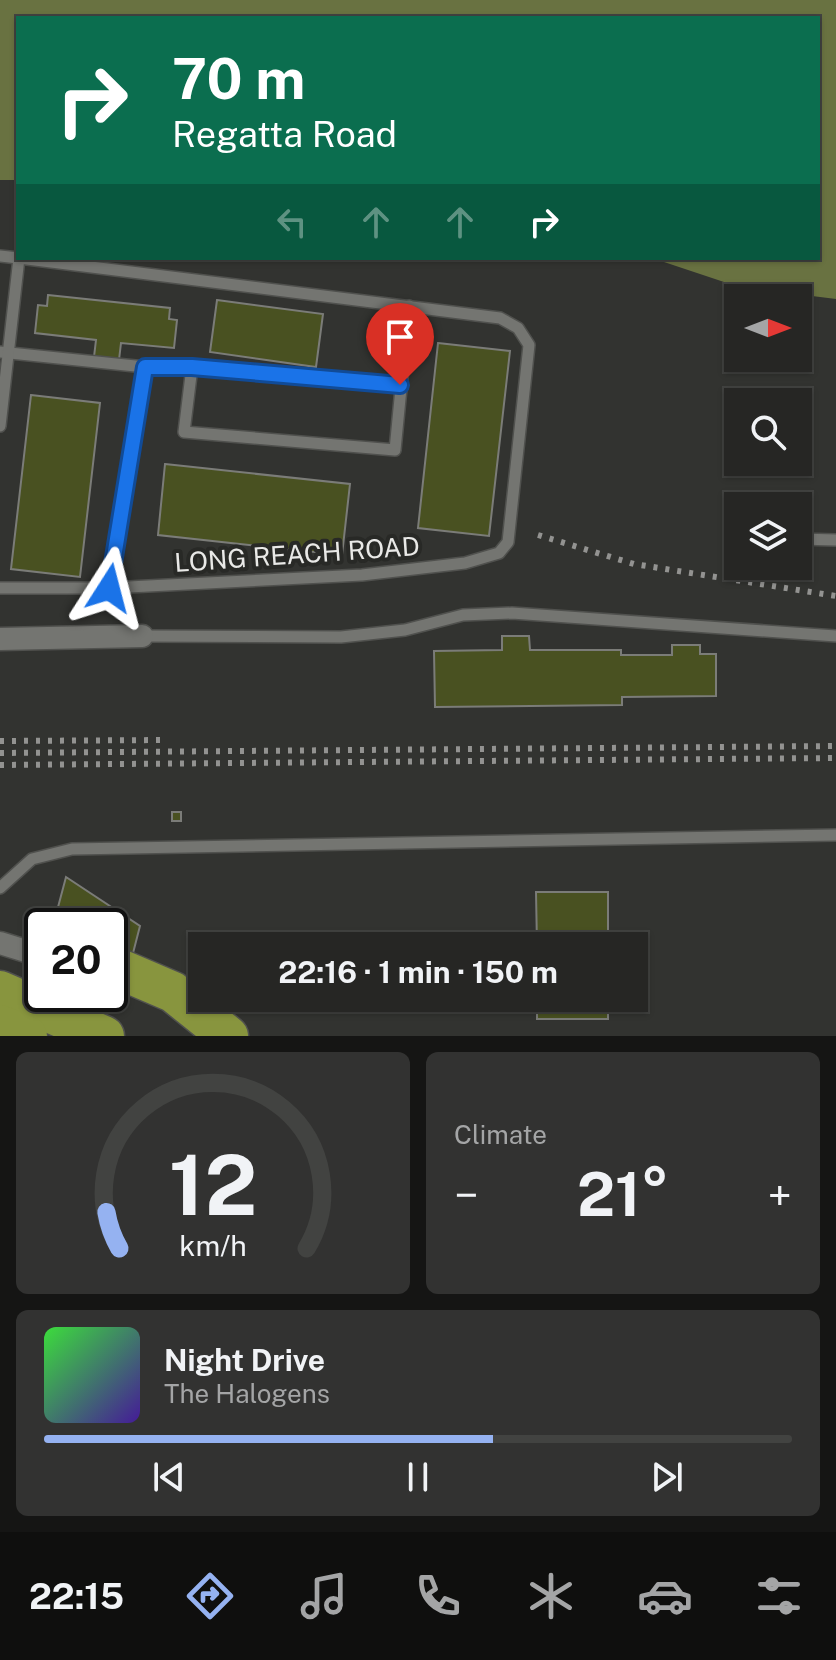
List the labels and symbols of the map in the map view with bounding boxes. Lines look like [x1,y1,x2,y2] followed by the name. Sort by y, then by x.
[724,284,812,372] north arrow
[366,303,434,385] pin
[173,530,421,578] street label: LONG REACH ROAD
[67,546,151,630] position arrow
[24,908,128,1012] speed limit sign: 20

